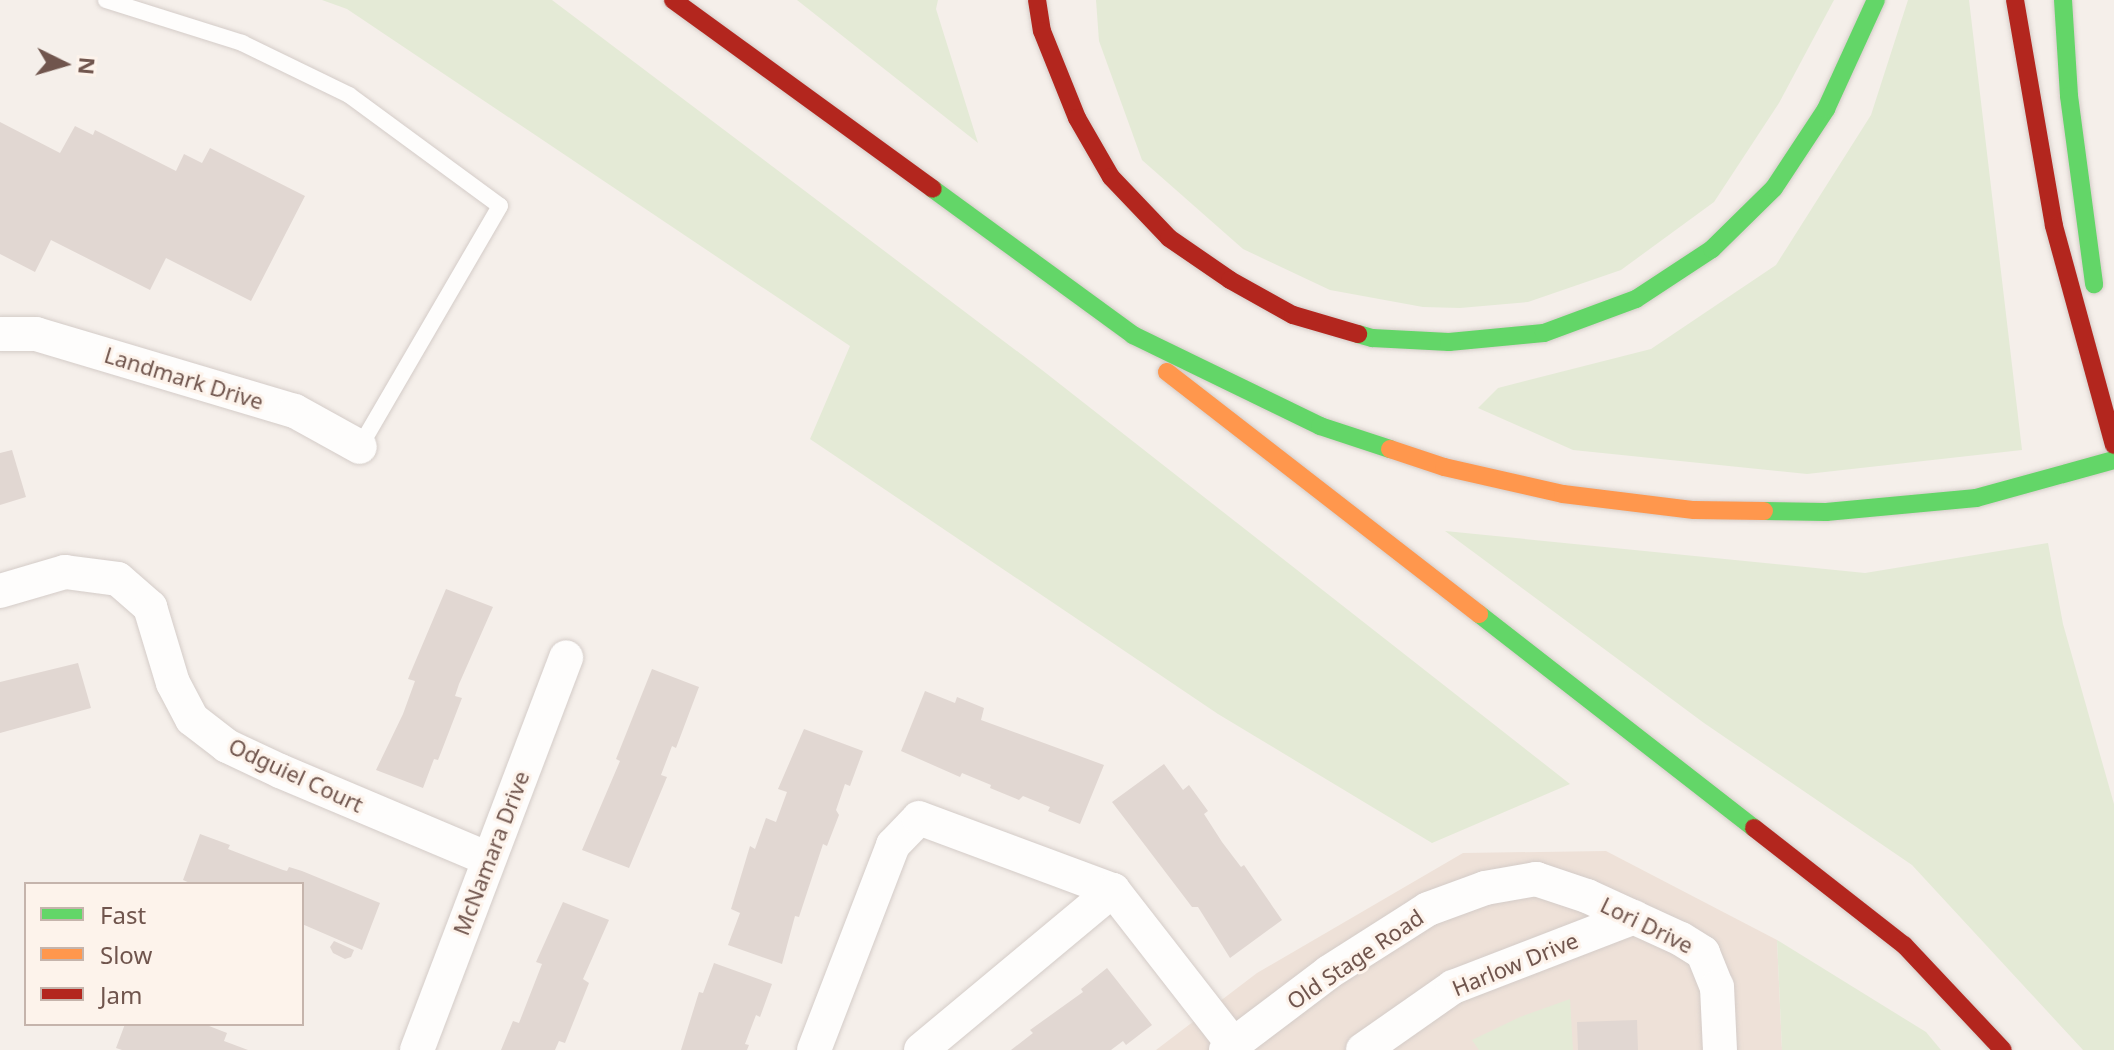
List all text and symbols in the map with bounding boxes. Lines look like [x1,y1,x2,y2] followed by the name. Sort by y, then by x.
[24,24,104,104] north arrow
[72,56,104,76] text: N
[101,341,267,415] street label: Landmark Drive
[225,732,367,818] street label: Odguiel Court
[448,767,534,939] street label: McNamara Drive
[24,882,304,1026] legend
[1596,891,1698,959] street label: Lori Drive
[100,898,146,931] text: Fast
[1282,904,1428,1014] street label: Old Stage Road
[1448,927,1582,1001] street label: Harlow Drive
[100,938,152,971] text: Slow
[100,978,142,1011] text: Jam

